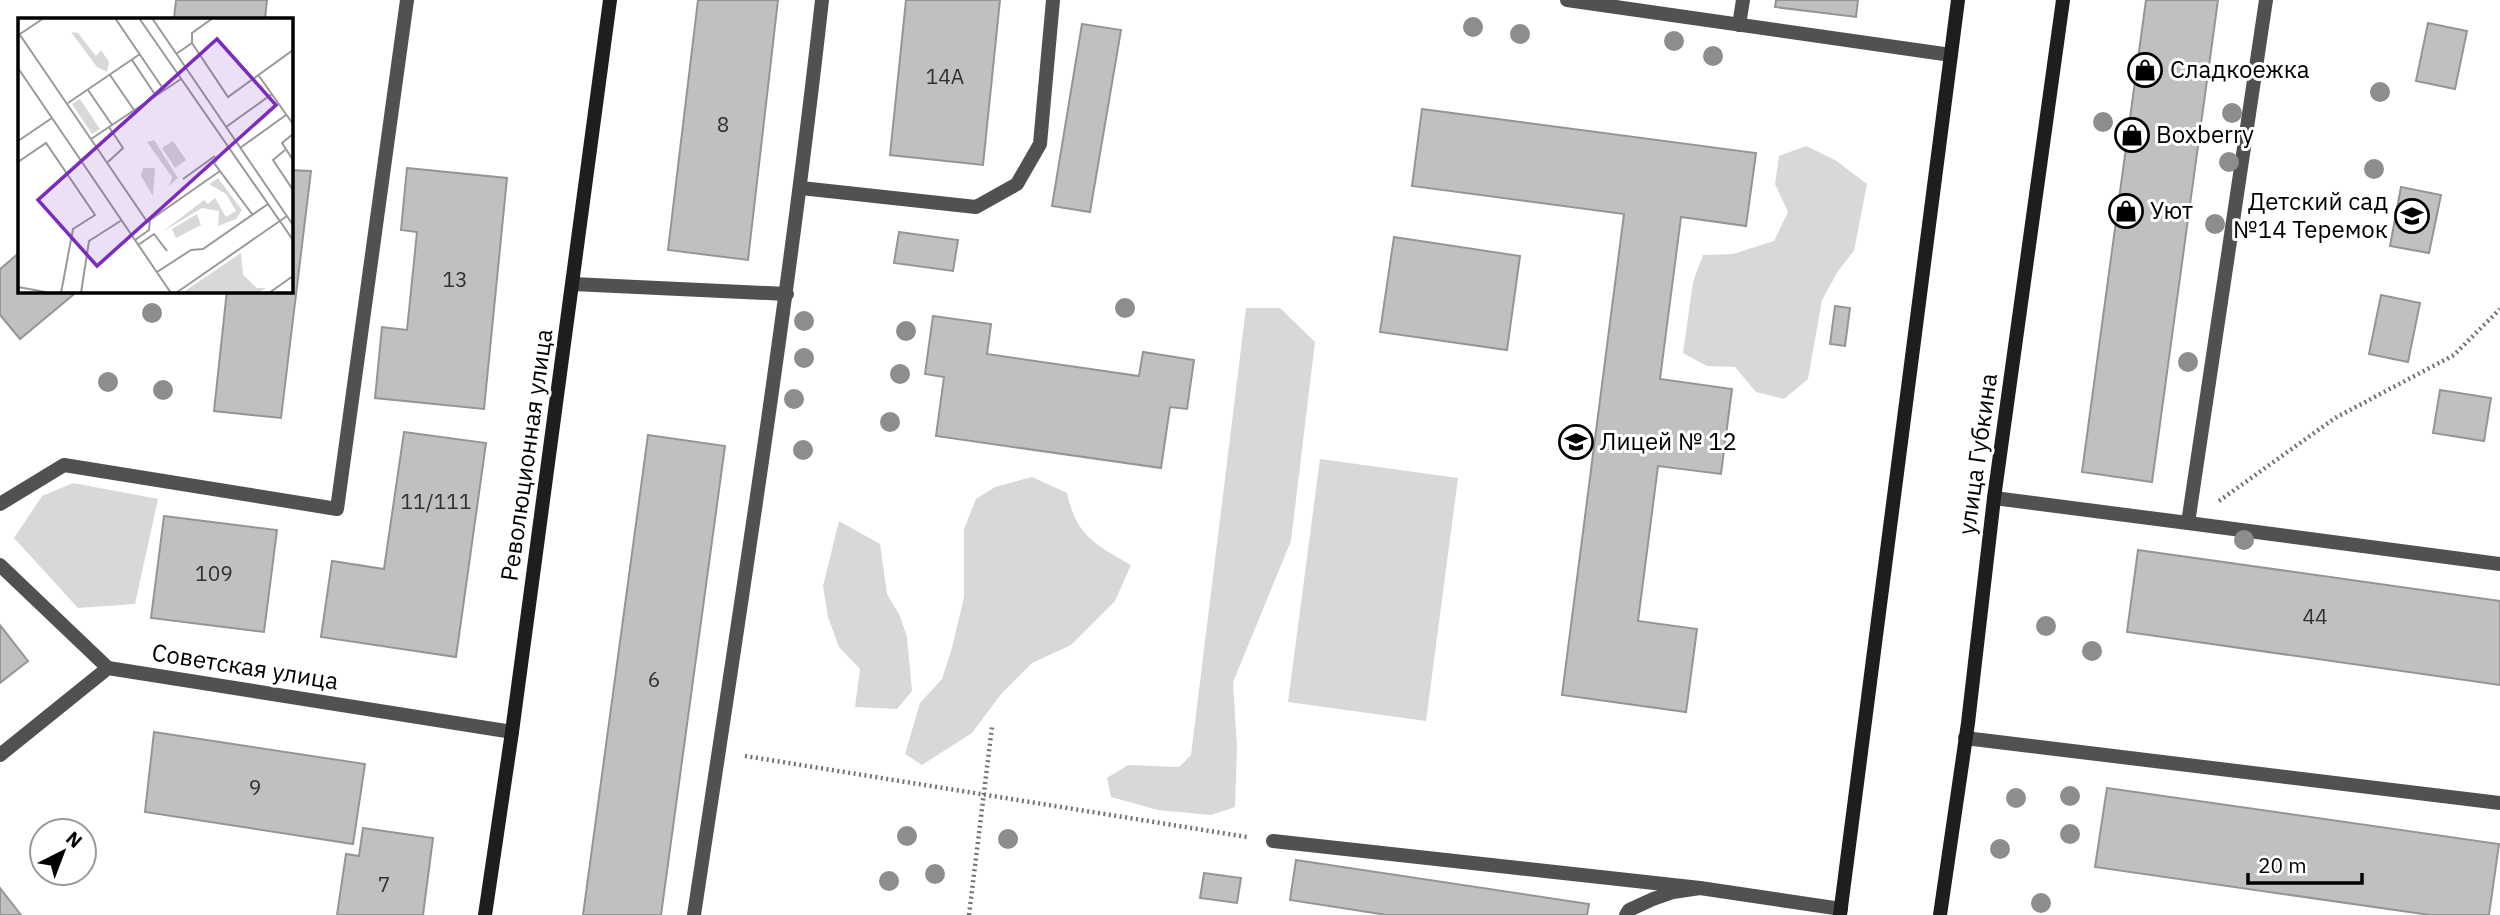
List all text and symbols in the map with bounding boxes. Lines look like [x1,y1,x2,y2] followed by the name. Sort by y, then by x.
[18,18,292,292] inset map
[2126,51,2164,89] shop icon: Сладкоежка
[2170,53,2310,85] place label: Сладкоежка
[926,62,964,90] house number: 14А
[717,110,729,138] house number: 8
[2113,116,2151,154] shop icon: Boxberry
[2156,118,2254,150] place label: Boxberry
[2233,185,2388,245] place label: Детский сад №14 Теремок
[2107,192,2145,230] shop icon: Уют
[2150,194,2193,226] place label: Уют
[2393,197,2431,235] school or university icon: Детский сад №14 Теремок
[442,265,468,293] house number: 13
[492,327,560,583] street label: Революционная улица
[1950,371,2004,537] street label: улица Губкина
[1557,423,1595,461] school or university icon: Лицей № 12
[1600,425,1737,457] place label: Лицей № 12
[400,487,472,515] house number: 11/111
[195,559,233,587] house number: 109
[2302,602,2328,630] house number: 44
[150,635,341,697] street label: Советская улица
[648,665,660,693] house number: 6
[249,773,261,801] house number: 9
[28,817,98,887] north arrow
[61,826,88,853] text: N
[2248,842,2362,886] scale bar
[2258,851,2307,879] text: 20 m
[378,870,390,898] house number: 7

